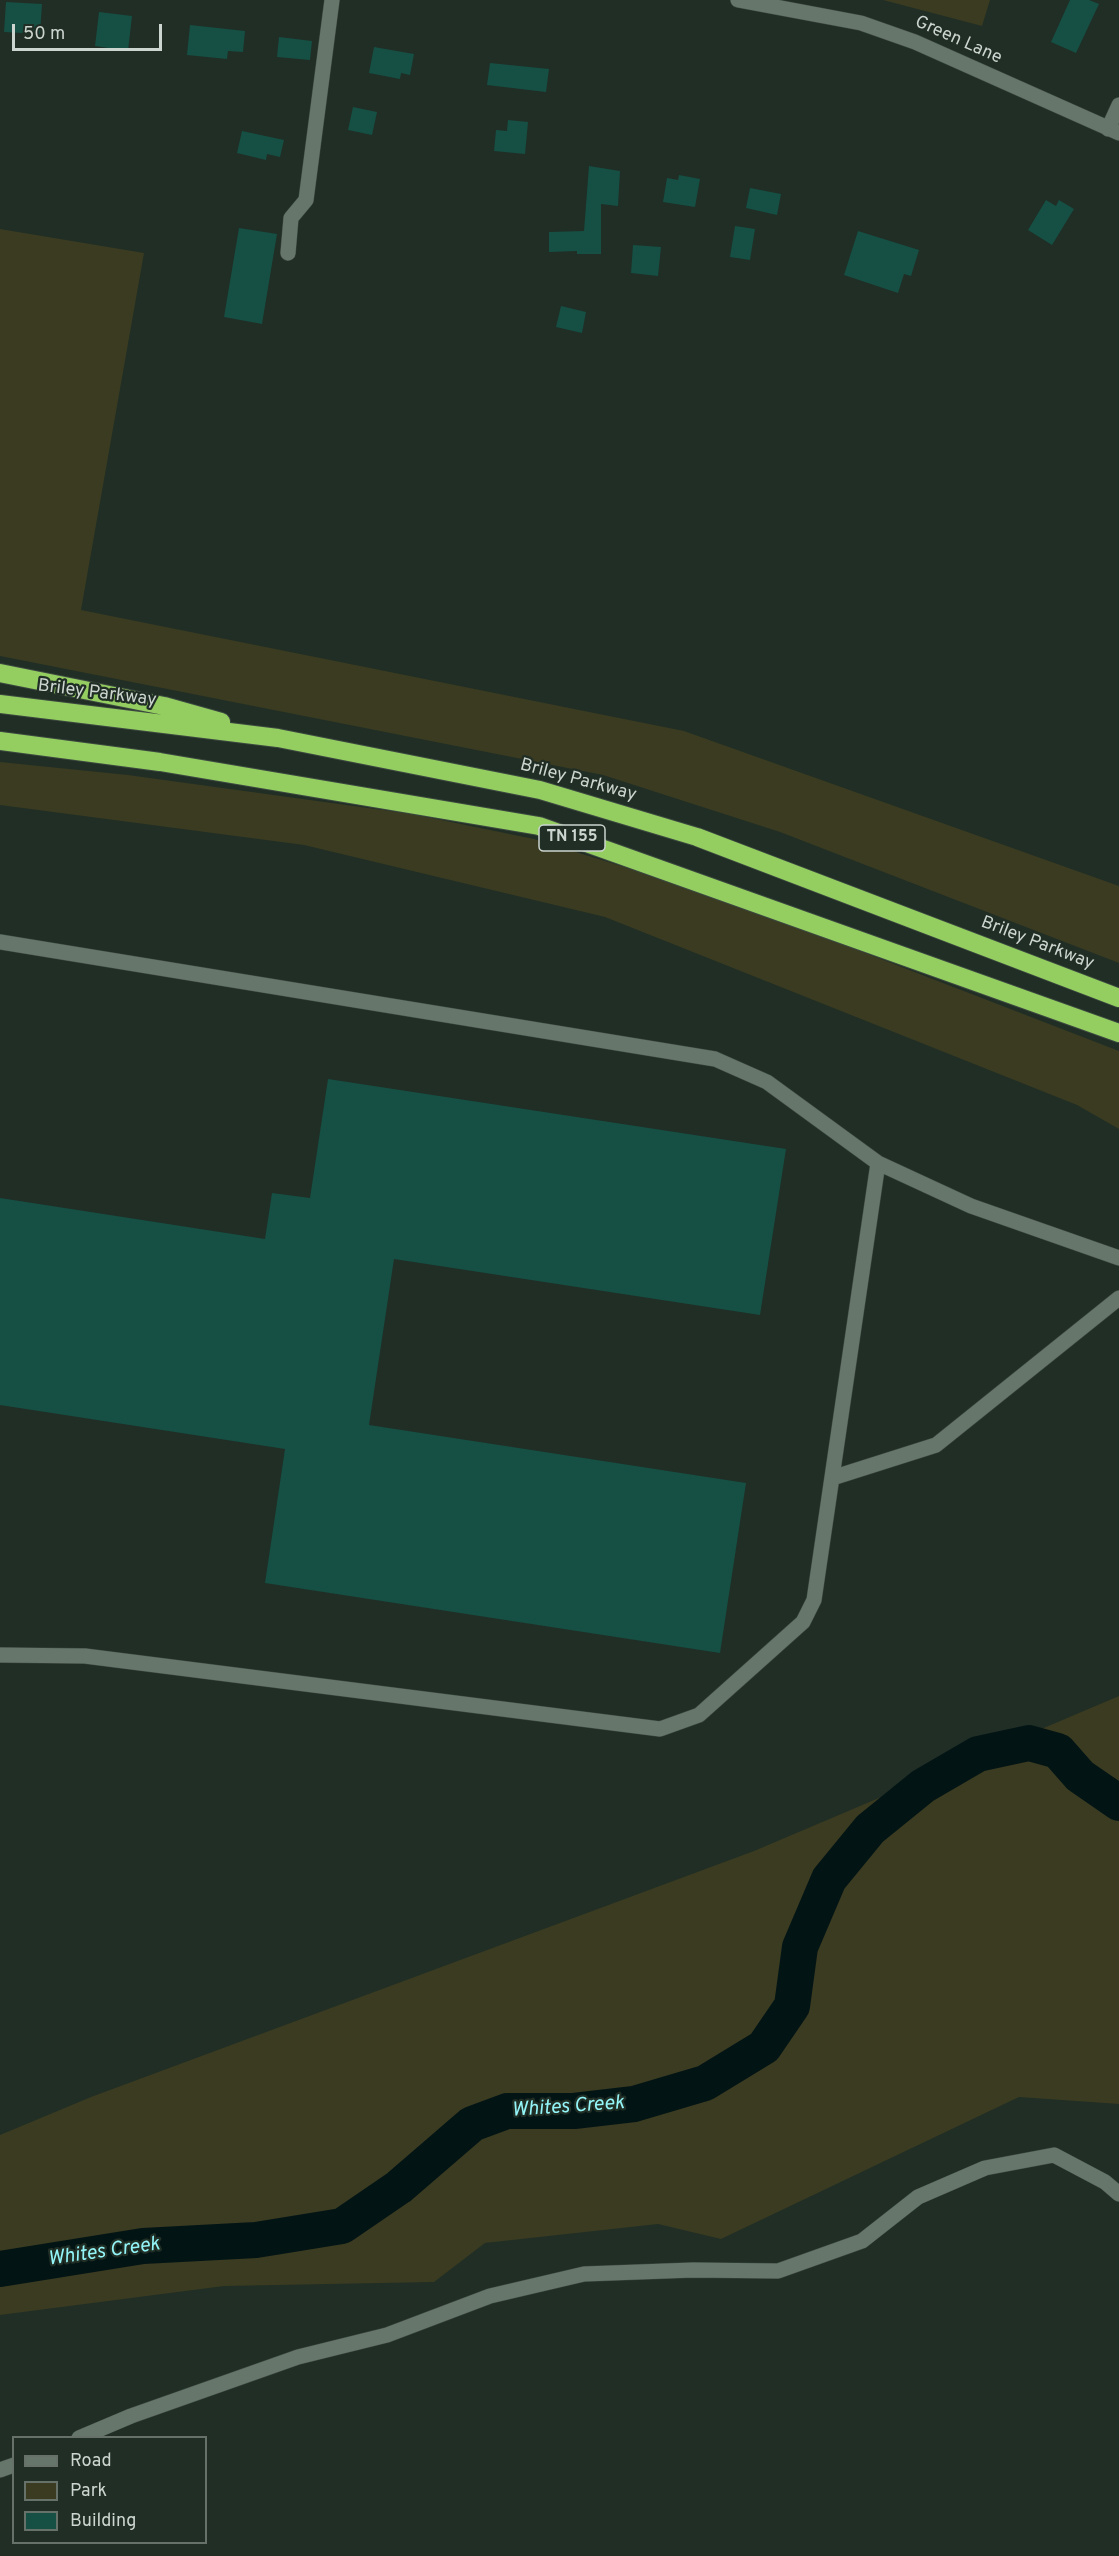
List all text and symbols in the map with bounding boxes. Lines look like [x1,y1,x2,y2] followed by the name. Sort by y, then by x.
[15,12,165,50] scale bar
[911,12,1005,70] street label: Green Lane
[23,23,65,46] text: 50 m
[36,676,158,712] street label: Briley Parkway
[517,755,639,807] street label: Briley Parkway
[539,825,605,851] road number: TN 155
[977,912,1097,976] street label: Briley Parkway
[511,2092,625,2124] water label: Whites Creek
[47,2233,161,2273] water label: Whites Creek
[12,2436,207,2544] legend
[70,2450,112,2473] text: Road
[70,2480,107,2503] text: Park
[70,2510,136,2533] text: Building

